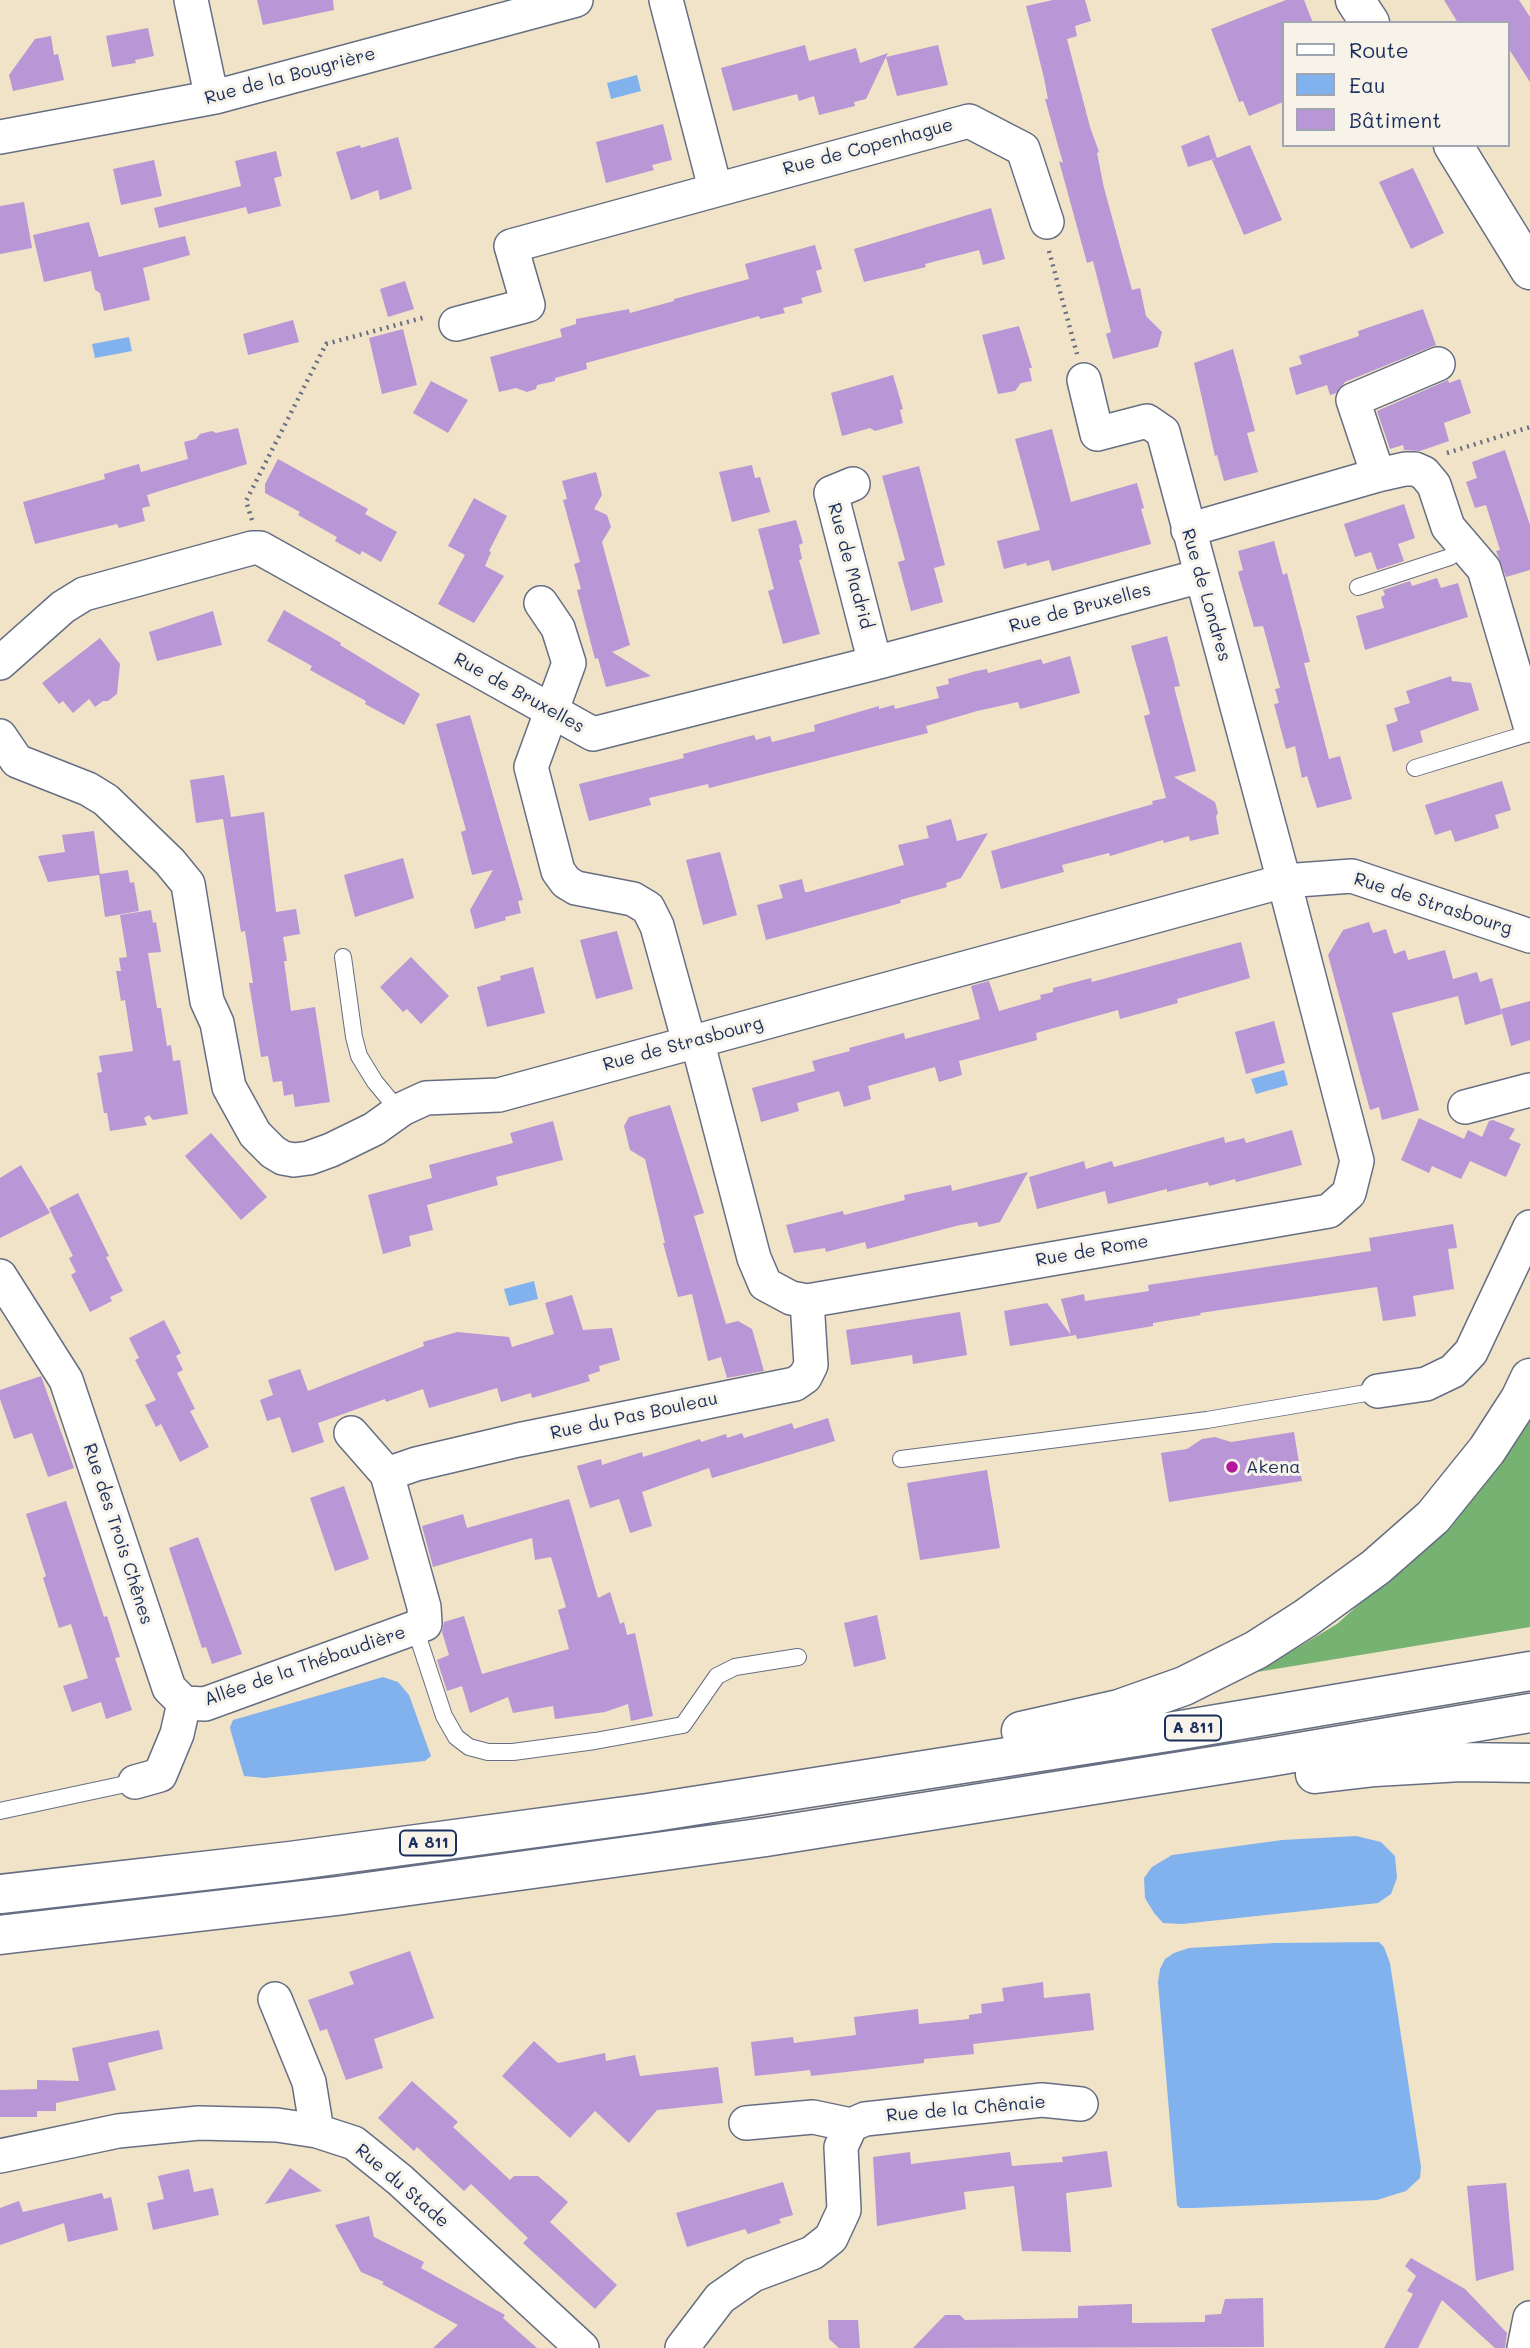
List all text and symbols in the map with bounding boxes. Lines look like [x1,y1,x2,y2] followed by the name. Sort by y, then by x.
[1282,21,1509,147] legend
[1349,36,1409,63] text: Route
[202,43,378,109] street label: Rue de la Bougrière
[1349,71,1386,98] text: Eau
[1349,106,1441,133] text: Bâtiment
[781,114,955,180] street label: Rue de Copenhague
[823,501,877,631] street label: Rue de Madrid
[1177,526,1235,664] street label: Rue de Londres
[1007,579,1153,637] street label: Rue de Bruxelles
[450,648,588,738] street label: Rue de Bruxelles
[1351,868,1515,940] street label: Rue de Strasbourg
[600,1012,766,1076] street label: Rue de Strasbourg
[1034,1230,1150,1272] street label: Rue de Rome
[548,1388,720,1444] street label: Rue du Pas Bouleau
[79,1441,157,1627] street label: Rue des Trois Chênes
[1246,1456,1300,1478] place label: Akena
[1224,1459,1240,1475] marker: Akena
[202,1621,408,1711] street label: Allée de la Thébaudière
[1165,1716,1221,1740] road number: A 811
[400,1830,456,1856] road number: A 811
[885,2091,1047,2127] street label: Rue de la Chênaie
[351,2139,453,2233] street label: Rue du Stade

